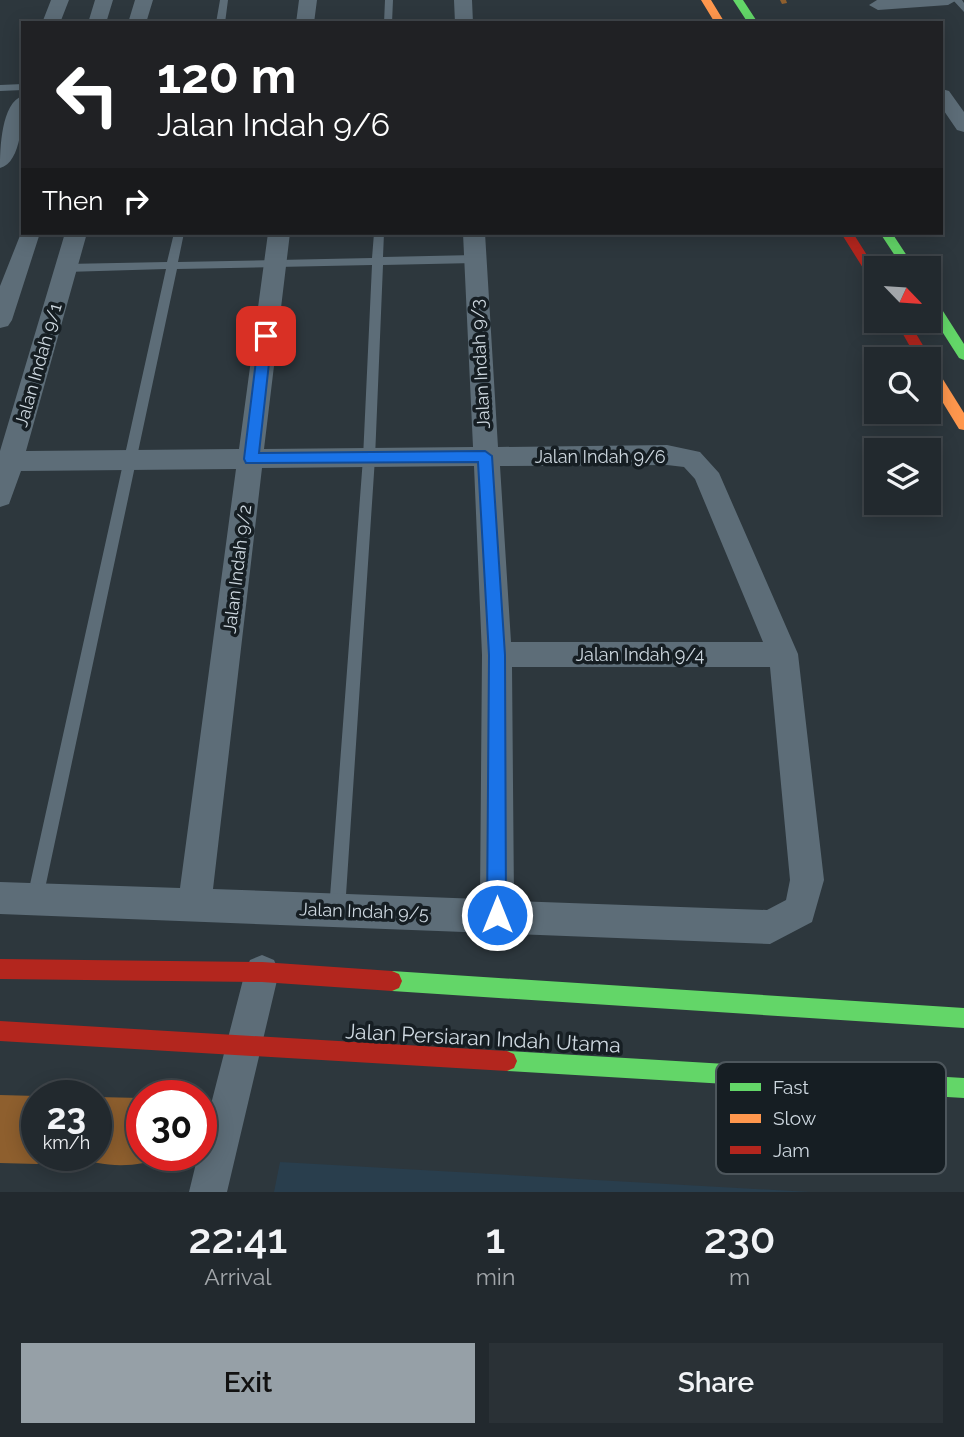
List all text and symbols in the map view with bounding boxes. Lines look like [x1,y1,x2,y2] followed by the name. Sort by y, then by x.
[157,47,296,104] text: 120 m
[42,49,133,140] icon: left
[157,106,390,143] text: Jalan Indah 9/6
[117,182,155,220] icon: right
[42,186,103,216] text: Then
[864,256,942,332] north arrow
[864,256,941,515] map controls
[466,299,494,429] street label: Jalan Indah 9/3
[10,300,66,429] street label: Jalan Indah 9/1
[236,306,296,366] pin
[247,317,285,355] icon: arrive
[864,347,941,424] button: search
[864,438,941,515] button: layers
[534,446,666,467] street label: Jalan Indah 9/6
[219,503,255,635] street label: Jalan Indah 9/2
[576,644,705,665] street label: Jalan Indah 9/4
[460,878,534,952] position arrow
[299,898,429,924] street label: Jalan Indah 9/5
[345,1018,621,1058] street label: Jalan Persiaran Indah Utama
[716,1062,946,1174] legend
[773,1076,809,1098] text: Fast
[126,1080,217,1171] speed limit sign: 30
[47,1096,86,1137] text: 23
[773,1107,817,1129] text: Slow
[43,1132,90,1153] text: km/h
[773,1139,810,1161] text: Jam
[188,1214,287,1263] text: 22:41
[486,1214,505,1263] text: 1
[704,1214,776,1263] text: 230
[204,1263,272,1290] text: Arrival
[476,1263,515,1290] text: min
[729,1263,750,1290] text: m
[21,1343,475,1423] button: Exit
[489,1343,943,1423] button: Share

